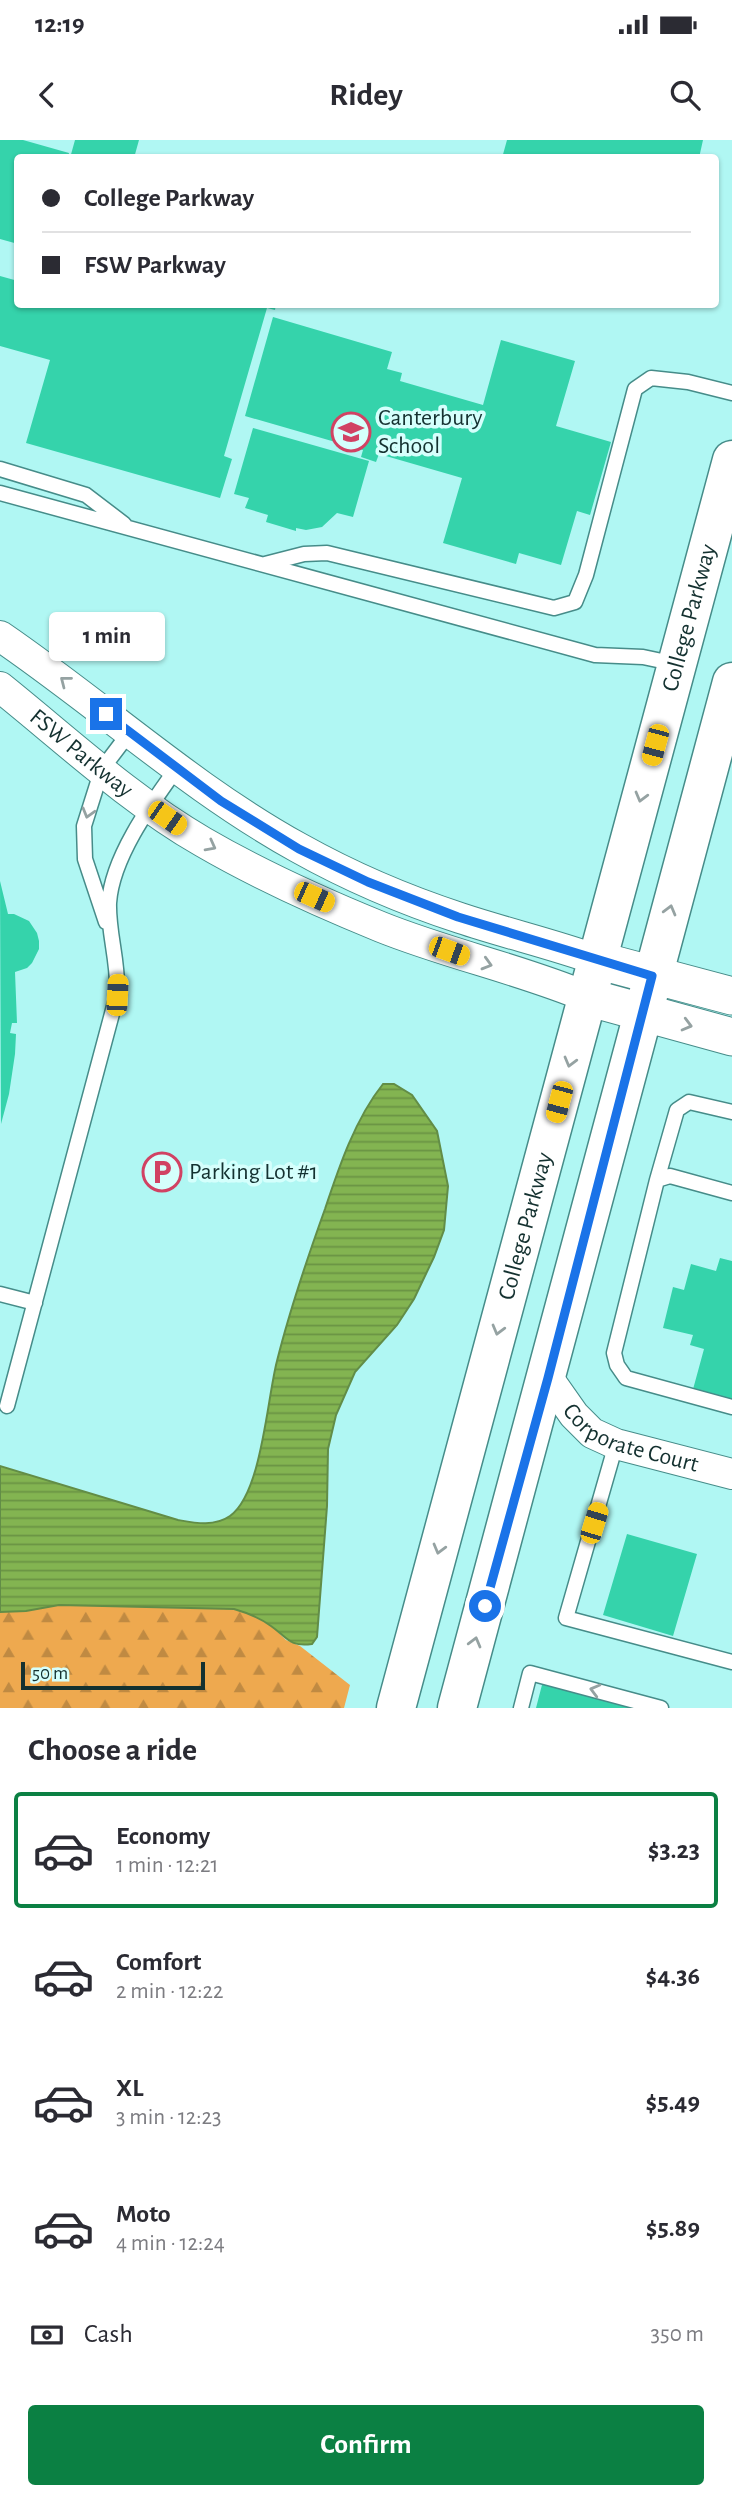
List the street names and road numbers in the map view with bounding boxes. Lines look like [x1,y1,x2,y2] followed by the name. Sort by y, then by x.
[658,542,721,694] street label: College Parkway
[25,705,137,803] street label: FSW Parkway
[494,1150,557,1302] street label: College Parkway
[558,1399,701,1477] street label: Corporate Court

